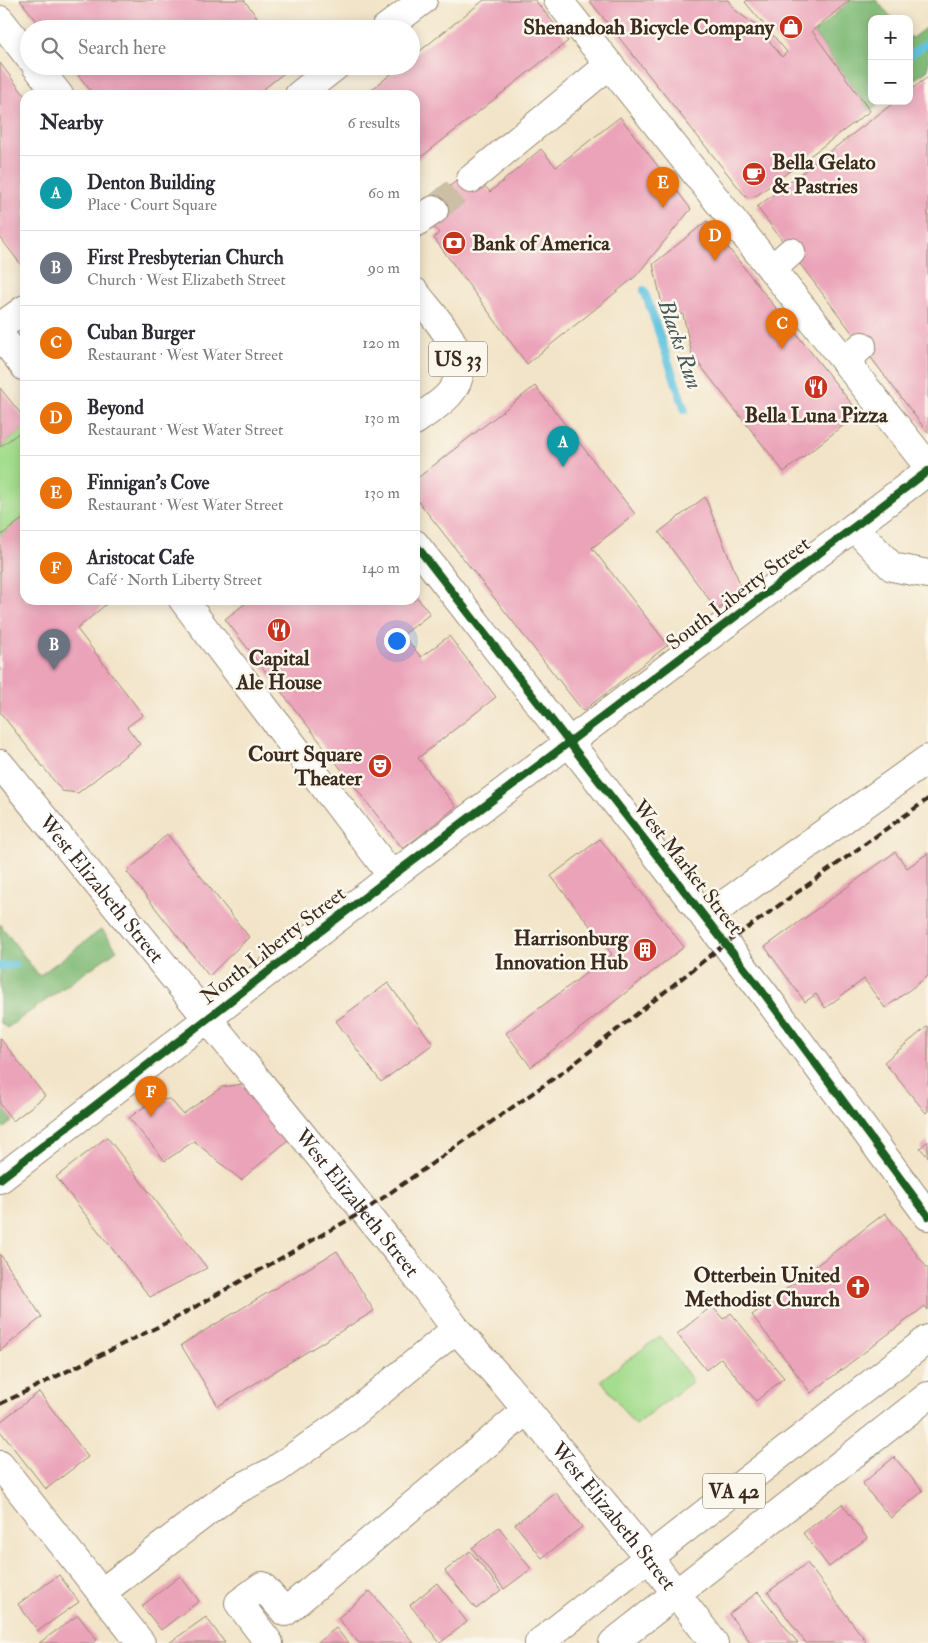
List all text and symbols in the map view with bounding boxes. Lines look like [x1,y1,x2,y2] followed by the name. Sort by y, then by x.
[523,14,775,41] place label: Shenandoah Bicycle Company
[778,14,804,40] shop icon: Shenandoah Bicycle Company
[868,15,913,105] map controls
[868,15,913,60] button: +
[20,20,420,75] search box
[38,34,66,62] icon: search
[78,36,166,60] text: Search here
[868,60,913,105] button: −
[40,109,103,136] text: Nearby
[348,113,400,133] text: 6 results
[772,149,876,200] place label: Bella Gelato & Pastries
[741,161,767,187] cafe icon: Bella Gelato & Pastries
[647,167,679,208] pin: E
[87,171,215,195] text: Denton Building
[51,183,61,203] text: A
[368,183,400,203] text: 60 m
[87,195,217,215] text: Place · Court Square
[699,220,731,261] pin: D
[441,230,467,256] bank icon: Bank of America
[472,230,611,257] place label: Bank of America
[87,246,284,270] text: First Presbyterian Church
[51,258,61,278] text: B
[368,258,400,278] text: 90 m
[87,270,286,290] text: Church · West Elizabeth Street
[651,295,708,393] water label: Blacks Run
[766,308,798,349] pin: C
[87,321,195,345] text: Cuban Burger
[50,333,62,353] text: C
[362,333,400,353] text: 120 m
[429,342,487,376] road number: US 33
[87,345,283,365] text: Restaurant · West Water Street
[803,374,829,400] restaurant icon: Bella Luna Pizza
[87,396,144,420] text: Beyond
[744,402,889,429] place label: Bella Luna Pizza
[49,408,63,428] text: D
[364,408,400,428] text: 130 m
[87,420,283,440] text: Restaurant · West Water Street
[547,426,579,467] pin: A
[87,471,209,495] text: Finnigan's Cove
[50,483,62,503] text: E
[364,483,400,503] text: 130 m
[87,495,283,515] text: Restaurant · West Water Street
[661,530,816,656] street label: South Liberty Street
[87,546,194,570] text: Aristocat Cafe
[51,558,61,578] text: F
[362,558,400,578] text: 140 m
[87,570,262,590] text: Café · North Liberty Street
[266,617,292,643] restaurant icon: Capital Ale House
[384,628,410,654] your location
[38,629,70,670] pin: B
[235,645,322,696] place label: Capital Ale House
[248,741,363,792] place label: Court Square Theater
[367,753,393,779] theatre icon: Court Square Theater
[626,794,749,940] street label: West Market Street
[32,809,170,969] street label: West Elizabeth Street
[195,880,352,1011] street label: North Liberty Street
[495,925,629,976] place label: Harrisonburg Innovation Hub
[632,937,658,963] building icon: Harrisonburg Innovation Hub
[135,1076,167,1117] pin: F
[288,1123,426,1283] street label: West Elizabeth Street
[684,1262,841,1313] place label: Otterbein United Methodist Church
[845,1274,871,1300] church icon: Otterbein United Methodist Church
[544,1436,682,1596] street label: West Elizabeth Street
[703,1474,765,1508] road number: VA 42

